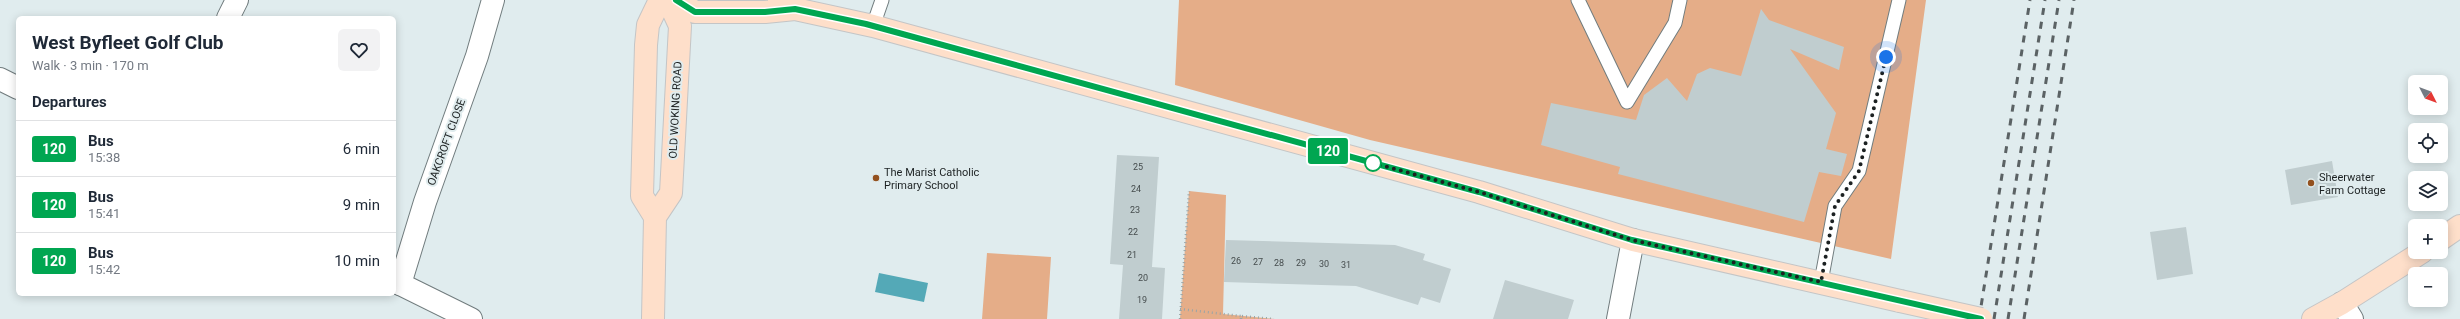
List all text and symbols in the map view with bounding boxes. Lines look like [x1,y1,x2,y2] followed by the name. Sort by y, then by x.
[338,29,380,71] button: heart
[32,31,224,54] text: West Byfleet Golf Club
[1876,47,1896,67] your location
[32,58,149,73] text: Walk · 3 min · 170 m
[666,61,685,159] street label: OLD WOKING ROAD
[2408,75,2448,115] north arrow
[2408,75,2448,307] map controls
[32,93,107,111] text: Departures
[425,97,468,187] street label: OAKCROFT CLOSE
[2408,123,2448,163] button: locate
[88,132,114,150] text: Bus
[1305,138,1351,164] line badge: 120
[343,140,380,158] text: 6 min
[42,141,66,157] text: 120
[1316,143,1340,159] text: 120
[88,150,120,165] text: 15:38
[1364,154,1382,172] unlabelled marker
[1133,162,1143,172] house number: 25
[884,166,980,192] place label: The Marist Catholic Primary School
[2319,171,2386,197] place label: Sheerwater Farm Cottage
[2408,171,2448,211] button: layers
[871,173,881,183] marker: The Marist Catholic Primary School
[2306,178,2316,188] marker: Sheerwater Farm Cottage
[1131,184,1141,194] house number: 24
[88,188,114,206] text: Bus
[343,196,380,214] text: 9 min
[42,197,66,213] text: 120
[1130,205,1140,215] house number: 23
[88,206,120,221] text: 15:41
[2408,219,2448,259] button: +
[1128,227,1138,237] house number: 22
[88,244,114,262] text: Bus
[1127,250,1137,260] house number: 21
[334,252,380,270] text: 10 min
[42,253,66,269] text: 120
[1231,256,1241,266] house number: 26
[1253,257,1263,267] house number: 27
[1274,258,1284,268] house number: 28
[1296,258,1306,268] house number: 29
[1319,259,1329,269] house number: 30
[1341,260,1351,270] house number: 31
[88,262,120,277] text: 15:42
[2408,267,2448,307] button: −
[1138,273,1148,283] house number: 20
[1137,295,1147,305] house number: 19

